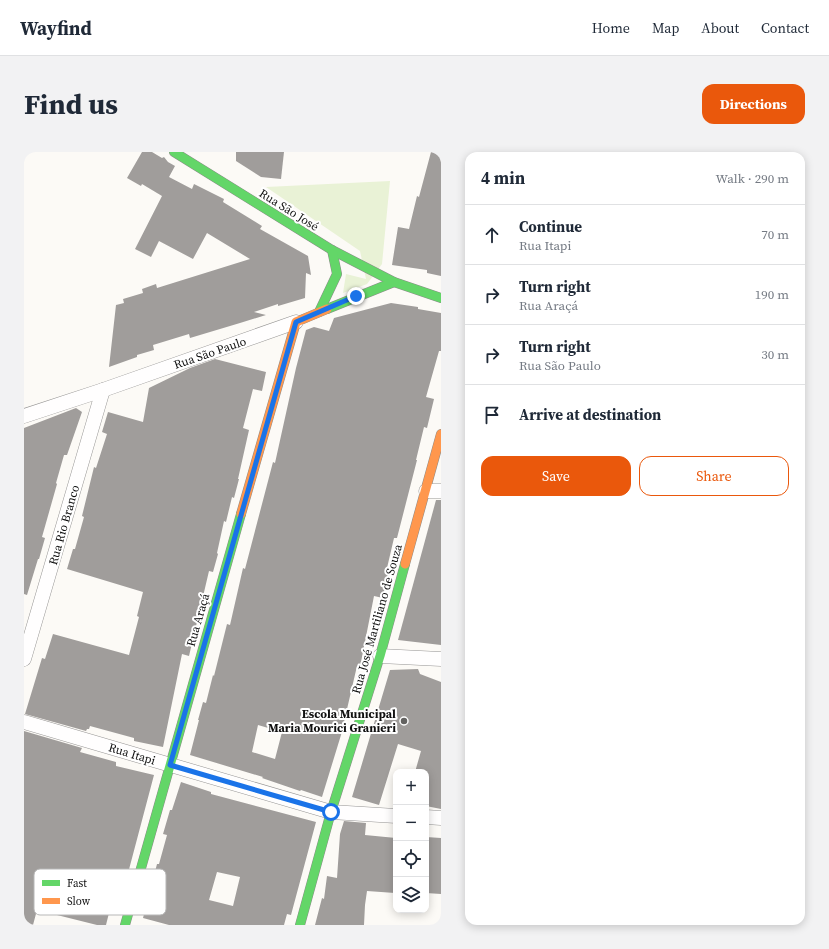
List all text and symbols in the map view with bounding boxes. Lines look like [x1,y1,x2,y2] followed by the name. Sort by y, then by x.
[20,15,92,41] text: Wayfind
[592,18,630,38] text: Home
[652,18,679,38] text: Map
[701,18,739,38] text: About
[761,18,809,38] text: Contact
[702,84,805,124] button: Directions
[24,85,118,123] text: Find us
[481,166,525,190] text: 4 min
[716,170,789,187] text: Walk · 290 m
[256,185,322,235] street label: Rua São José
[519,216,582,237] text: Continue
[481,224,503,246] icon: ahead
[761,226,789,243] text: 70 m
[519,237,571,254] text: Rua Itapi
[519,276,591,297] text: Turn right
[481,284,503,306] icon: right
[755,286,789,303] text: 190 m
[347,287,365,305] route end
[519,297,578,314] text: Rua Araçá
[172,333,249,373] street label: Rua São Paulo
[519,336,591,357] text: Turn right
[481,344,503,366] icon: right
[761,346,789,363] text: 30 m
[519,357,601,374] text: Rua São Paulo
[481,404,503,426] icon: arrive
[519,404,661,425] text: Arrive at destination
[481,456,631,496] button: Save
[639,456,789,496] button: Share
[45,483,83,567] street label: Rua Rio Branco
[348,542,406,696] street label: Rua José Martiliano de Souza
[183,591,213,648] street label: Rua Araçá
[268,706,396,736] place label: Escola Municipal Maria Mourici Granieri
[399,716,409,726] marker: Escola Municipal Maria Mourici Granieri
[107,739,158,769] street label: Rua Itapi
[393,769,429,913] map controls
[393,769,429,805] button: +
[322,803,340,821] route start
[393,805,429,841] button: −
[393,841,429,877] button: locate
[34,869,166,915] legend
[67,876,87,891] text: Fast
[393,877,429,913] button: layers
[67,894,91,909] text: Slow

